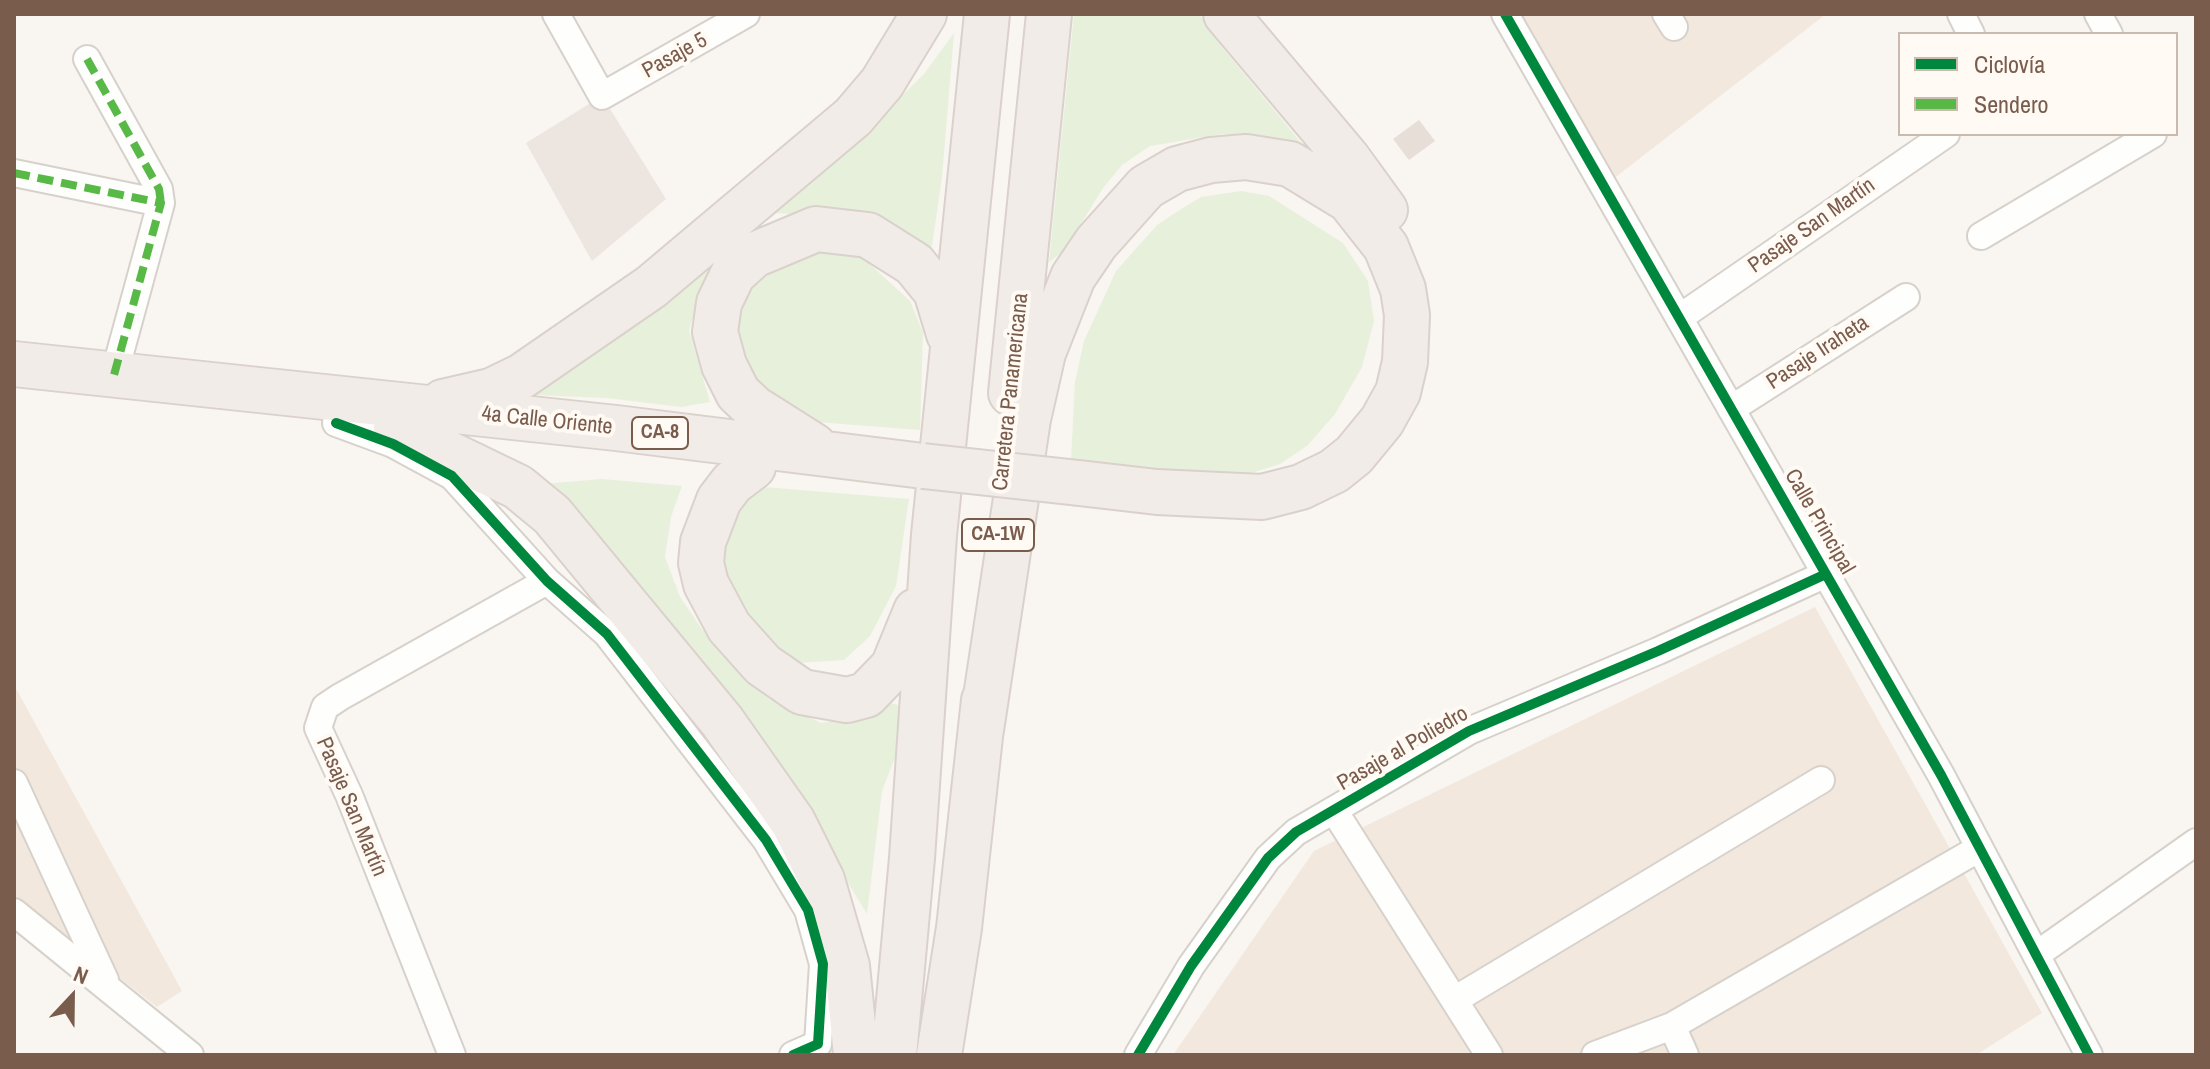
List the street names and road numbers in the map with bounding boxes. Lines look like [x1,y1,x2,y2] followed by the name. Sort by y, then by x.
[638,27,712,85] street label: Pasaje 5
[1744,173,1880,279] street label: Pasaje San Martín
[987,292,1035,492] street label: Carretera Panamericana
[1762,310,1874,396] street label: Pasaje Iraheta
[480,401,614,441] street label: 4a Calle Oriente
[632,417,688,449] road number: CA-8
[1778,465,1860,579] street label: Calle Principal
[962,519,1034,551] road number: CA-1W
[1333,701,1473,797] street label: Pasaje al Poliedro
[310,734,392,880] street label: Pasaje San Martín

